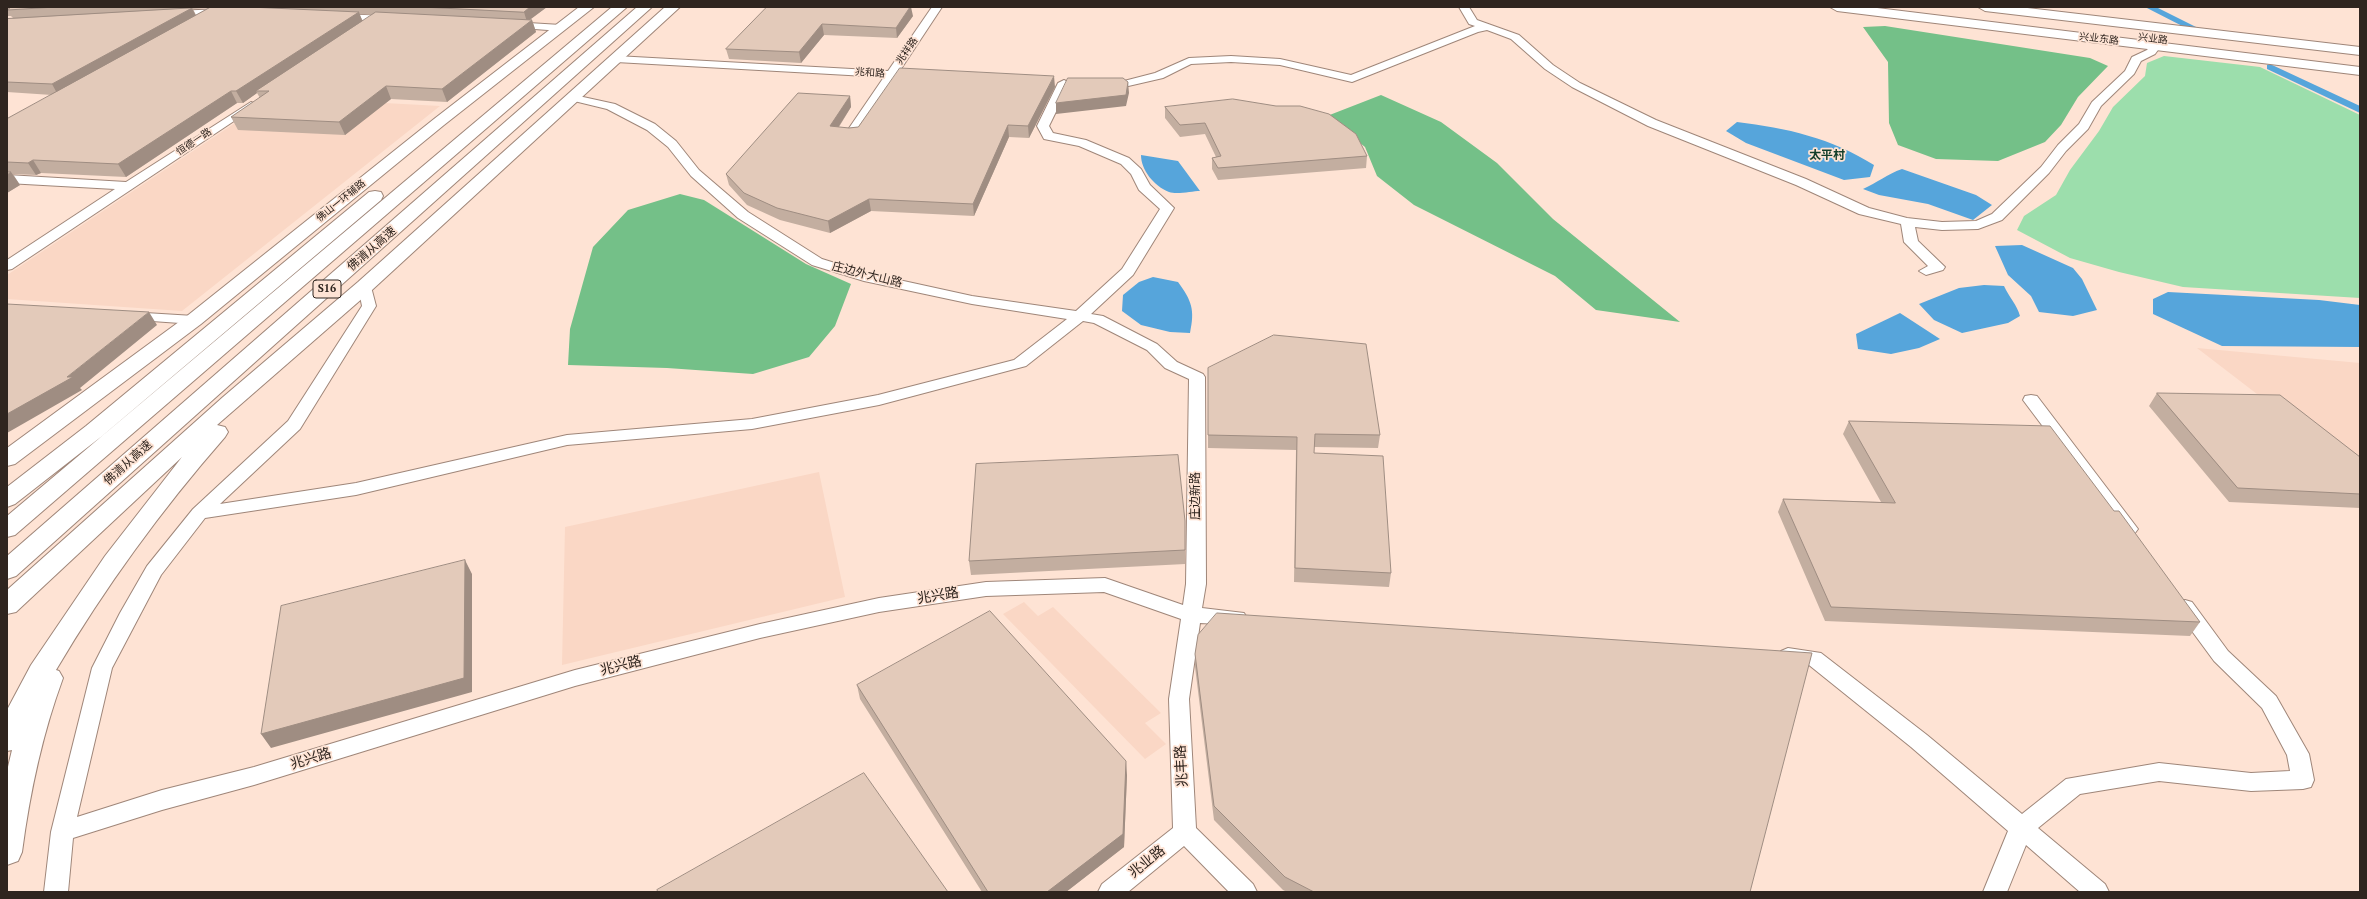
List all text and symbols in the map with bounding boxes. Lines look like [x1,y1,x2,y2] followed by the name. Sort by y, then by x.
[2078,31,2120,47] street label: 兴业东路
[2137,31,2169,47] street label: 兴业路
[894,35,920,67] street label: 兆祥路
[855,66,885,80] street label: 兆和路
[174,126,214,158] street label: 恒德一路
[1809,149,1845,163] district label: 太平村
[314,177,368,225] street label: 佛山一环辅路
[345,224,399,274] street label: 佛清从高速
[830,259,904,291] street label: 庄边外大山路
[313,280,341,298] road number: S16
[101,438,155,488] street label: 佛清从高速
[1189,472,1203,520] street label: 庄边新路
[916,584,960,608] street label: 兆兴路
[599,653,643,679] street label: 兆兴路
[288,745,334,773] street label: 兆兴路
[1173,745,1191,787] street label: 兆丰路
[1125,842,1169,882] street label: 兆业路

